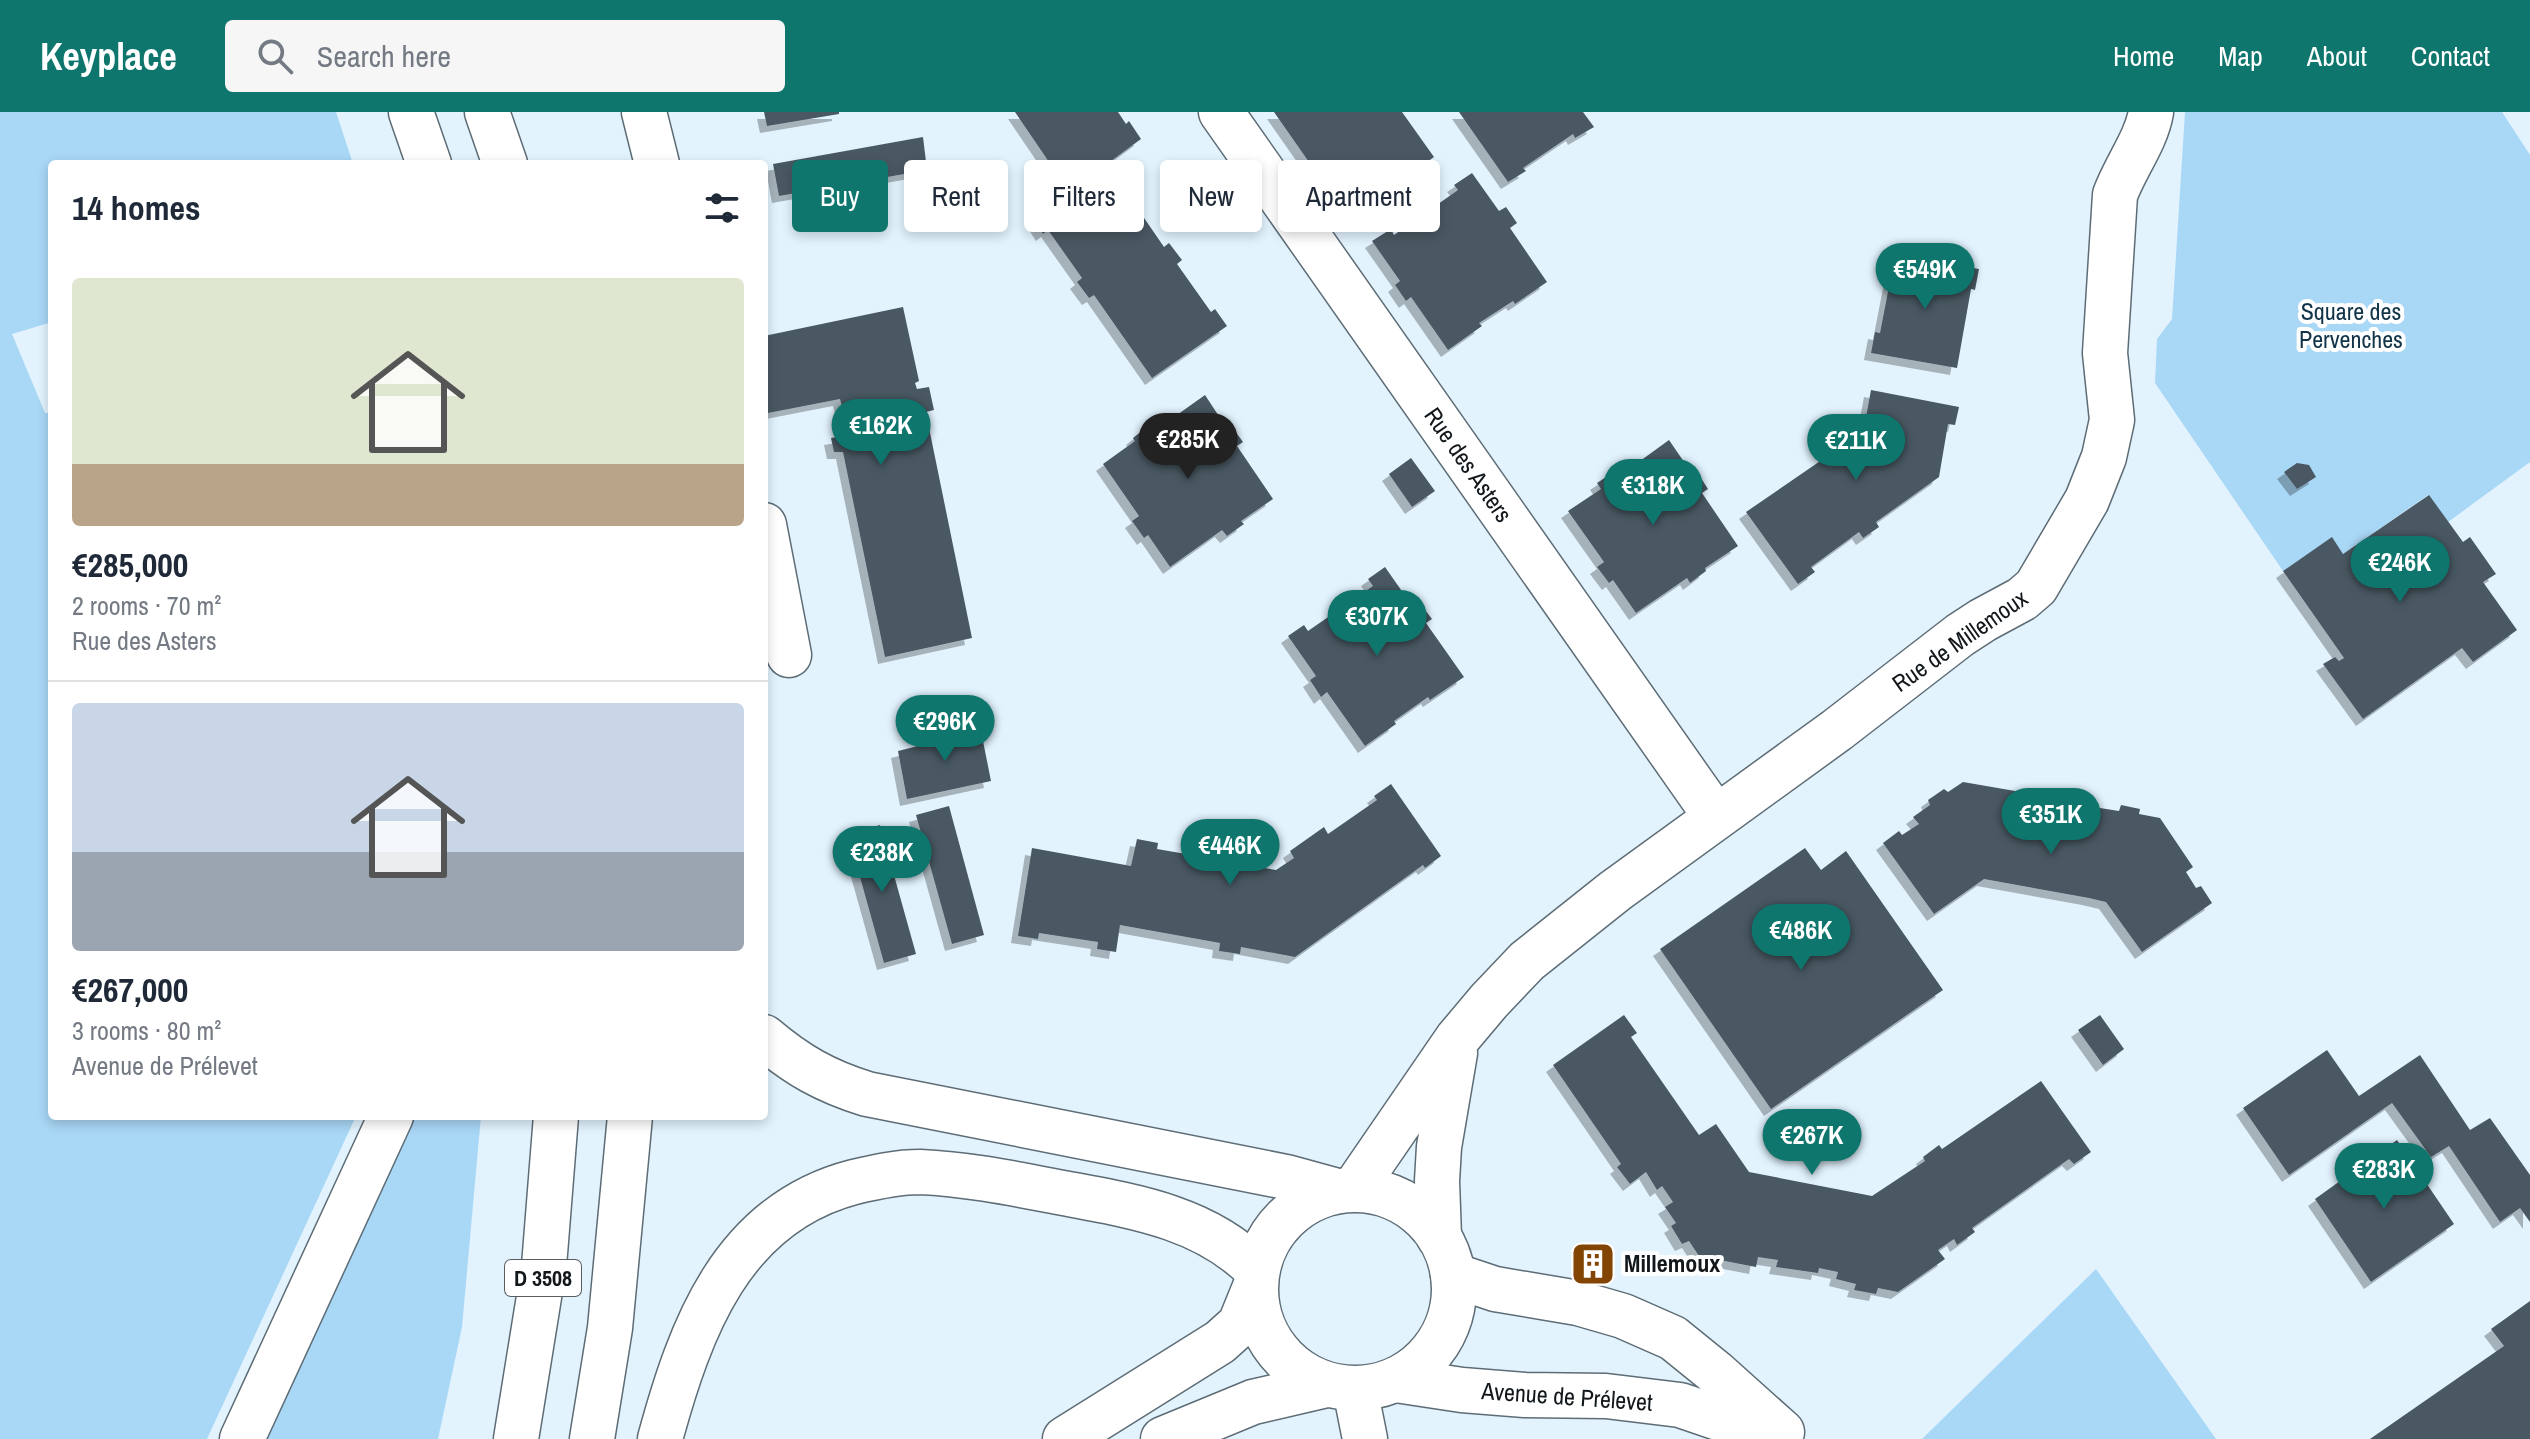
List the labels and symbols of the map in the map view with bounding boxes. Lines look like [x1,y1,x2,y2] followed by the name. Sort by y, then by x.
[1869,243,1981,311] pin: €549K
[2299,295,2403,355] park label: Square des Pervenches
[825,399,937,467] pin: €162K
[1417,401,1520,528] street label: Rue des Asters
[1132,413,1244,481] pin: €285K
[1800,414,1912,482] pin: €211K
[1597,459,1709,527] pin: €318K
[2344,536,2456,604] pin: €246K
[1885,582,2034,699] street label: Rue de Millemoux
[1321,590,1433,658] pin: €307K
[889,695,1001,763] pin: €296K
[1995,788,2107,856] pin: €351K
[1174,819,1286,887] pin: €446K
[826,826,938,894] pin: €238K
[1745,904,1857,972] pin: €486K
[1756,1109,1868,1177] pin: €267K
[2328,1143,2440,1211] pin: €283K
[1569,1240,1617,1288] building icon: Millemoux
[1624,1247,1720,1279] place label: Millemoux
[505,1260,581,1296] road number: D 3508
[1479,1374,1654,1418] street label: Avenue de Prélevet

